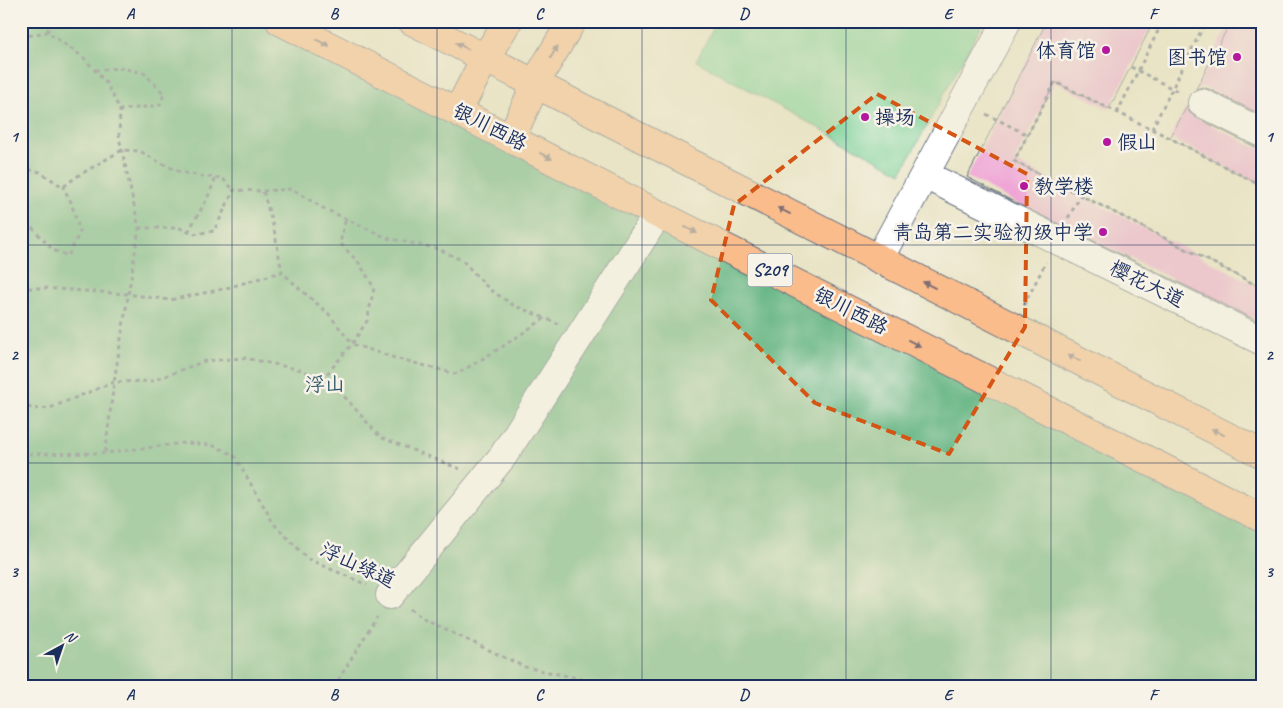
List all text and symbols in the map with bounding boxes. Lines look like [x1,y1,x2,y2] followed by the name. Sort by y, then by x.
[126,4,136,24] text: A
[330,4,340,24] text: B
[535,4,545,24] text: C
[739,4,750,24] text: D
[944,4,955,24] text: E
[1149,4,1160,24] text: F
[1036,38,1096,63] place label: 体育馆
[316,39,330,47] one-way arrow
[454,42,469,51] one-way arrow
[1100,44,1112,56] marker: 体育馆
[1167,45,1227,70] place label: 图书馆
[549,46,558,59] one-way arrow
[1231,51,1243,63] marker: 图书馆
[449,98,532,157] street label: 银川西路
[875,105,915,130] place label: 操场
[859,111,871,123] marker: 操场
[10,127,19,147] text: 1
[1265,127,1274,147] text: 1
[1117,130,1157,155] place label: 假山
[1101,136,1113,148] marker: 假山
[539,152,553,160] one-way arrow
[1034,174,1094,199] place label: 教学楼
[1018,180,1030,192] marker: 教学楼
[777,207,791,215] one-way arrow
[893,220,1093,245] place label: 青岛第二实验初级中学
[683,226,698,235] one-way arrow
[1097,226,1109,238] marker: 青岛第二实验初级中学
[748,254,792,286] road number: S209
[1106,255,1188,313] street label: 樱花大道
[922,281,936,289] one-way arrow
[810,282,893,341] street label: 银川西路
[907,339,921,347] one-way arrow
[10,345,19,365] text: 2
[1265,345,1274,365] text: 2
[1066,354,1081,362] one-way arrow
[305,372,345,397] park label: 浮山
[1211,428,1226,436] one-way arrow
[316,537,400,593] street label: 浮山绿道
[10,562,19,582] text: 3
[1265,562,1274,582] text: 3
[38,620,88,670] north arrow
[61,627,81,647] text: N
[126,685,136,705] text: A
[330,685,340,705] text: B
[535,685,545,705] text: C
[739,685,750,705] text: D
[944,685,955,705] text: E
[1149,685,1160,705] text: F

